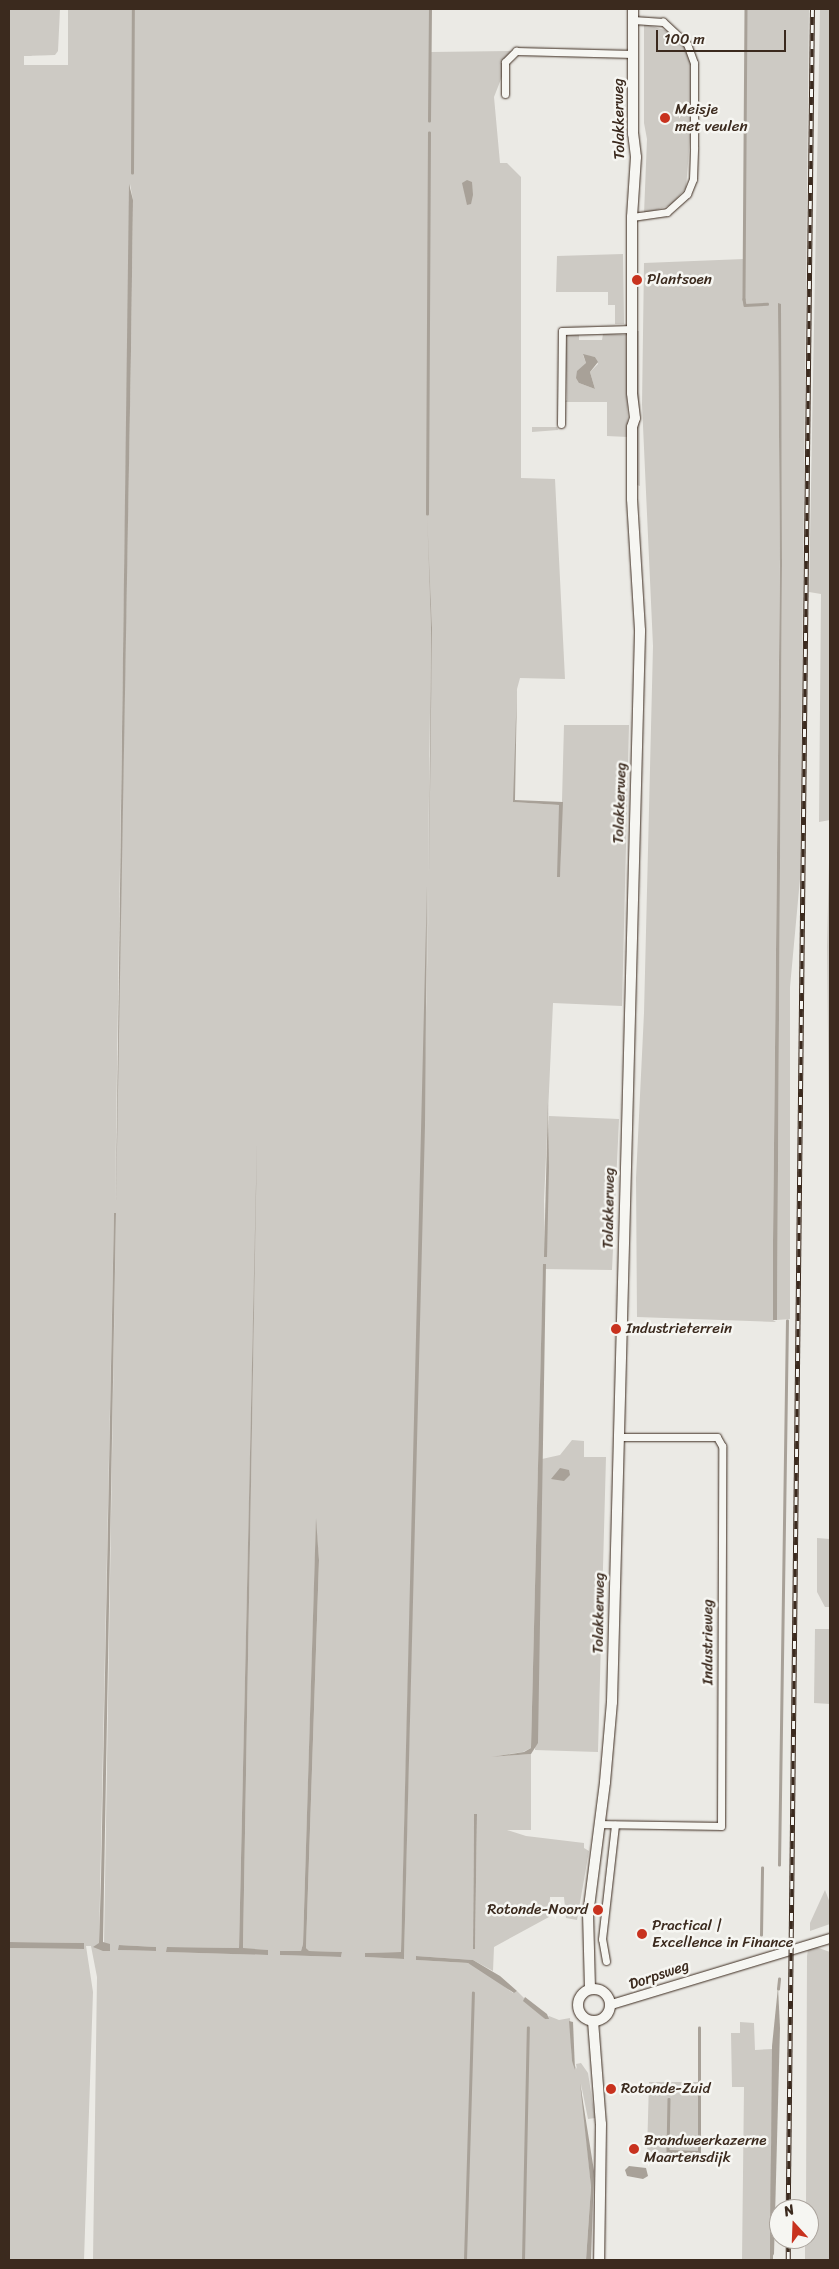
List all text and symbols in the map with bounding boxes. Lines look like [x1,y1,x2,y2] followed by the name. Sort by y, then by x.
[659,20,789,52] scale bar
[664,26,705,52] text: 100 m
[609,78,629,160] street label: Tolakkerweg
[675,100,747,135] place label: Meisje met veulen
[659,112,671,124] marker: Meisje met veulen
[647,271,712,289] place label: Plantsoen
[631,274,643,286] marker: Plantsoen
[610,762,630,844] street label: Tolakkerweg
[599,1167,619,1249] street label: Tolakkerweg
[626,1320,732,1338] place label: Industrieterrein
[610,1323,622,1335] marker: Industrieterrein
[589,1572,609,1654] street label: Tolakkerweg
[699,1599,717,1685] street label: Industrieweg
[487,1901,588,1919] place label: Rotonde-Noord
[592,1904,604,1916] marker: Rotonde-Noord
[652,1916,793,1951] place label: Practical | Excellence in Finance
[636,1928,648,1940] marker: Practical | Excellence in Finance
[627,1956,691,1994] street label: Dorpsweg
[621,2080,710,2098] place label: Rotonde-Zuid
[605,2083,617,2095] marker: Rotonde-Zuid
[644,2131,766,2166] place label: Brandweerkazerne Maartensdijk
[628,2143,640,2155] marker: Brandweerkazerne Maartensdijk
[780,2197,798,2224] text: N
[769,2199,819,2249] north arrow

